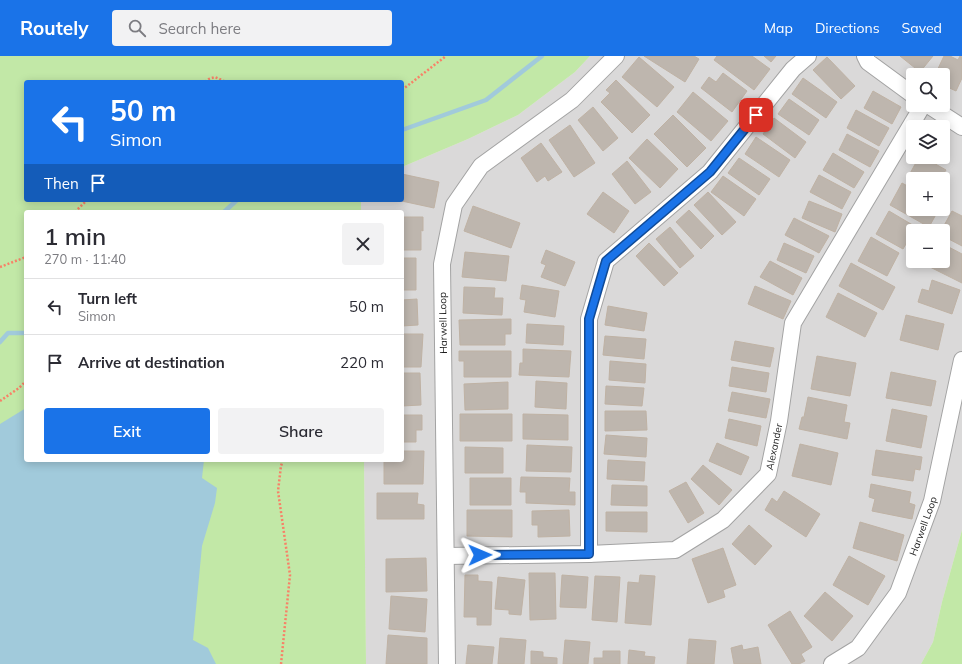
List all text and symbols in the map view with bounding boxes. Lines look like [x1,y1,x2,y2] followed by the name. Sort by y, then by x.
[112,10,392,46] search box
[20,16,88,40] text: Routely
[126,17,148,39] icon: search
[158,19,241,38] text: Search here
[764,19,793,37] text: Map
[815,19,880,37] text: Directions
[902,19,942,37] text: Saved
[906,68,950,268] map controls
[906,68,950,112] button: search
[110,93,176,128] text: 50 m
[44,96,96,148] icon: left
[739,98,773,132] pin
[745,104,767,126] icon: arrive
[906,120,950,164] button: layers
[110,128,162,151] text: Simon
[87,172,109,194] icon: arrive
[906,172,950,216] button: +
[44,174,79,193] text: Then
[44,221,106,251] text: 1 min
[342,223,384,265] button: close
[906,224,950,268] button: −
[44,251,126,267] text: 270 m · 11:40
[78,289,137,308] text: Turn left
[436,292,450,354] street label: Harwell Loop
[44,296,66,318] icon: left
[349,297,384,316] text: 50 m
[78,308,116,324] text: Simon
[44,352,66,374] icon: arrive
[78,353,225,372] text: Arrive at destination
[340,353,384,372] text: 220 m
[44,408,210,454] button: Exit
[218,408,384,454] button: Share
[762,422,785,471] street label: Alexander
[906,495,939,557] street label: Harwell Loop
[459,534,501,576] position arrow

